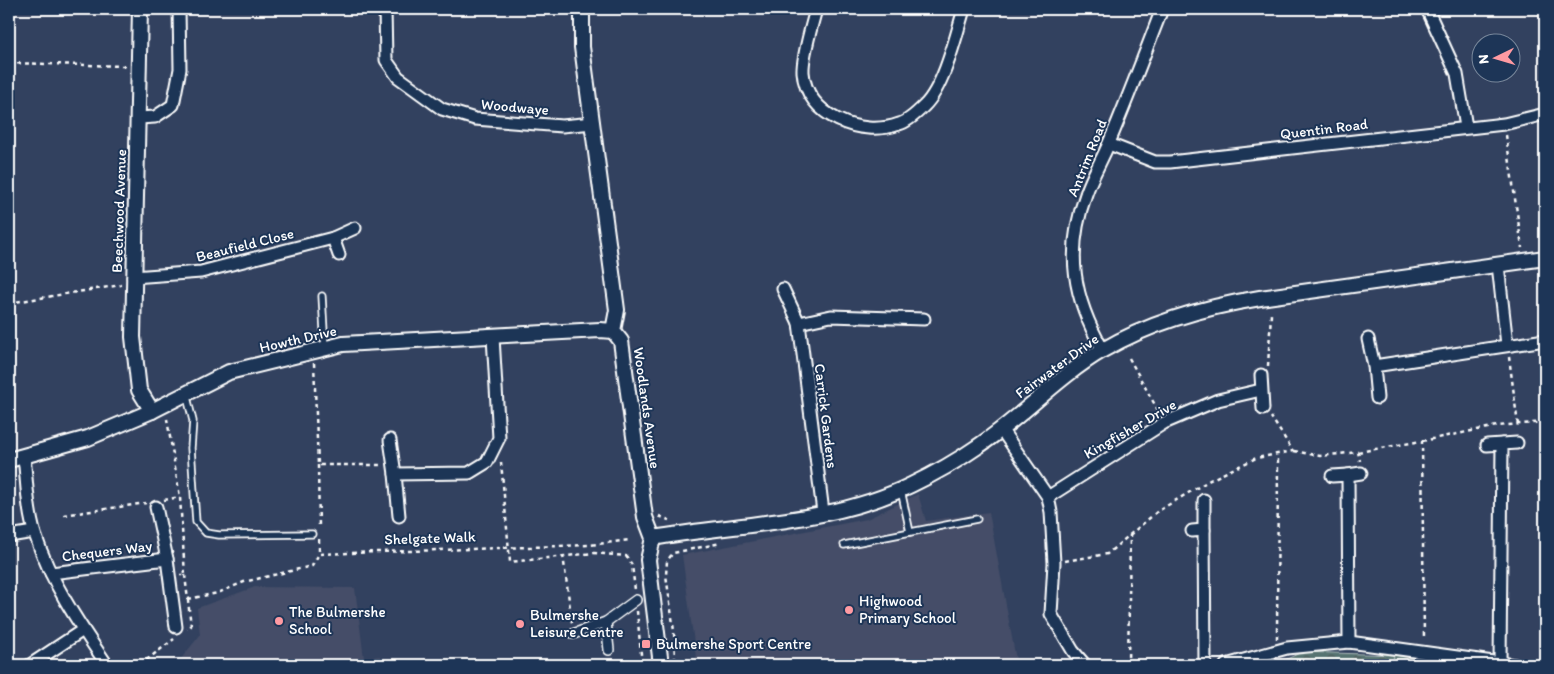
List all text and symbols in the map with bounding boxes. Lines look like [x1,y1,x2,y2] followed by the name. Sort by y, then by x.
[1472,32,1522,82] north arrow
[1475,54,1492,65] text: N
[480,95,550,119] street label: Woodwaye
[1279,115,1370,143] street label: Quentin Road
[1063,117,1111,199] street label: Antrim Road
[108,149,130,273] street label: Beechwood Avenue
[194,224,296,266] street label: Beaufield Close
[258,321,338,357] street label: Howth Drive
[1012,330,1102,402] street label: Fairwater Drive
[630,346,664,470] street label: Woodlands Avenue
[811,363,841,470] street label: Carrick Gardens
[1081,395,1179,463] street label: Kingfisher Drive
[384,527,476,549] street label: Shelgate Walk
[61,537,153,565] street label: Chequers Way
[859,592,957,627] place label: Highwood Primary School
[289,603,386,638] place label: The Bulmershe School
[843,604,855,616] marker: Highwood Primary School
[530,606,624,641] place label: Bulmershe Leisure Centre
[273,615,285,627] marker: The Bulmershe School
[514,618,526,630] marker: Bulmershe Leisure Centre
[656,635,811,653] place label: Bulmershe Sport Centre
[640,638,652,650] marker: Bulmershe Sport Centre

